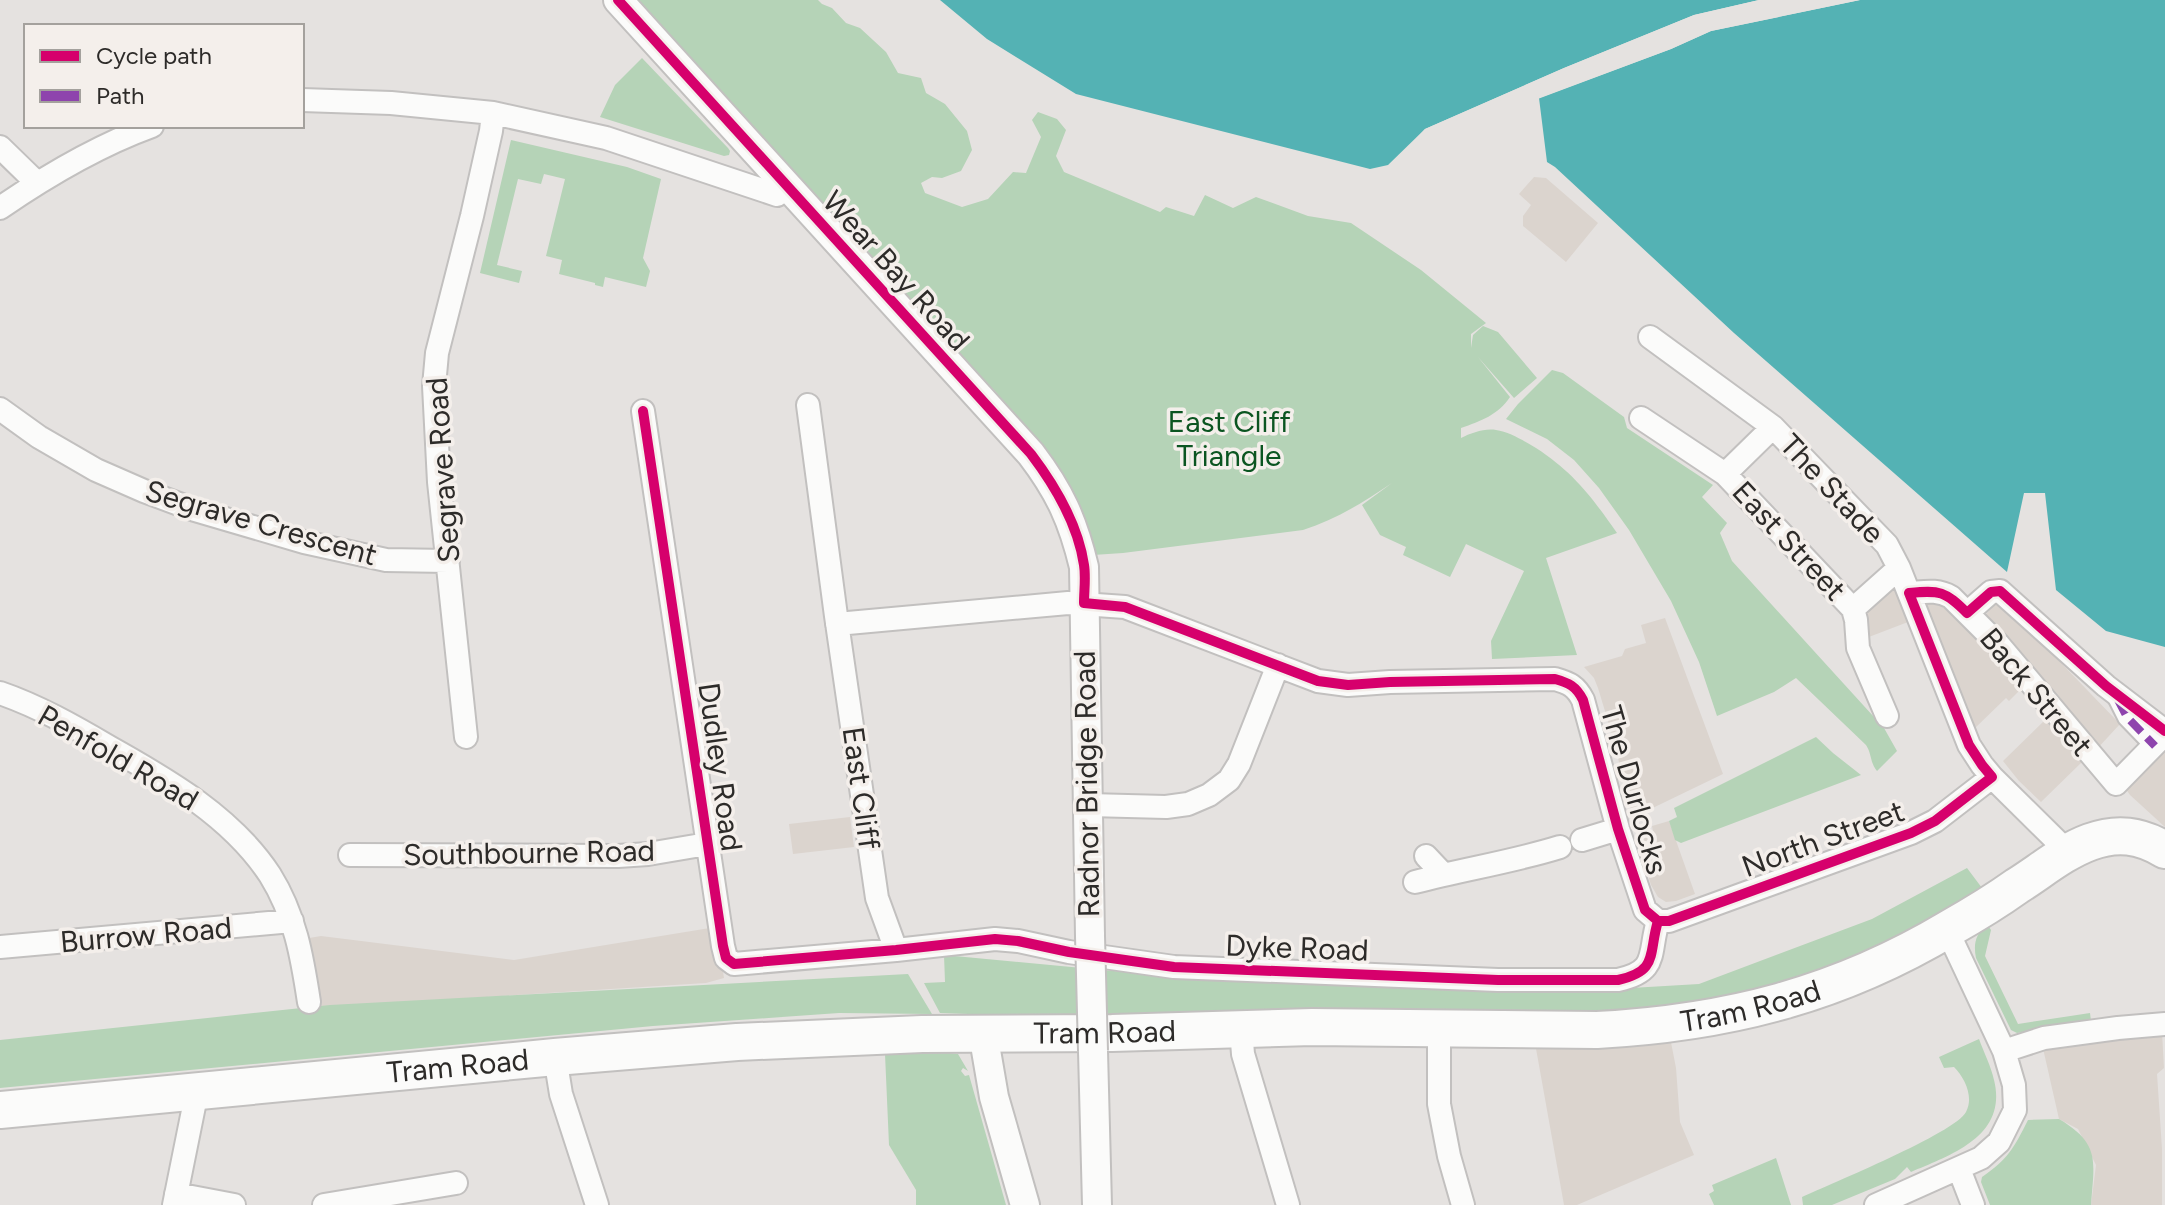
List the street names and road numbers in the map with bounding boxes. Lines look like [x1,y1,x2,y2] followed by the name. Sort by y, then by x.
[815,183,978,358] street label: Wear Bay Road
[418,376,467,564] street label: Segrave Road
[1772,426,1892,551] street label: The Stade
[141,472,381,573] street label: Segrave Crescent
[1725,473,1854,608] street label: East Street
[1972,620,2101,763] street label: Back Street
[1066,650,1107,918] street label: Radnor Bridge Road
[690,680,751,854] street label: Dudley Road
[31,697,205,818] street label: Penfold Road
[1593,701,1676,878] street label: The Durlocks
[835,724,888,851] street label: East Cliff
[1737,792,1909,885] street label: North Street
[403,832,655,873] street label: Southbourne Road
[59,909,233,960] street label: Burrow Road
[1225,927,1369,968] street label: Dyke Road
[1678,971,1825,1040] street label: Tram Road
[1033,1012,1177,1051] street label: Tram Road
[385,1041,531,1091] street label: Tram Road

